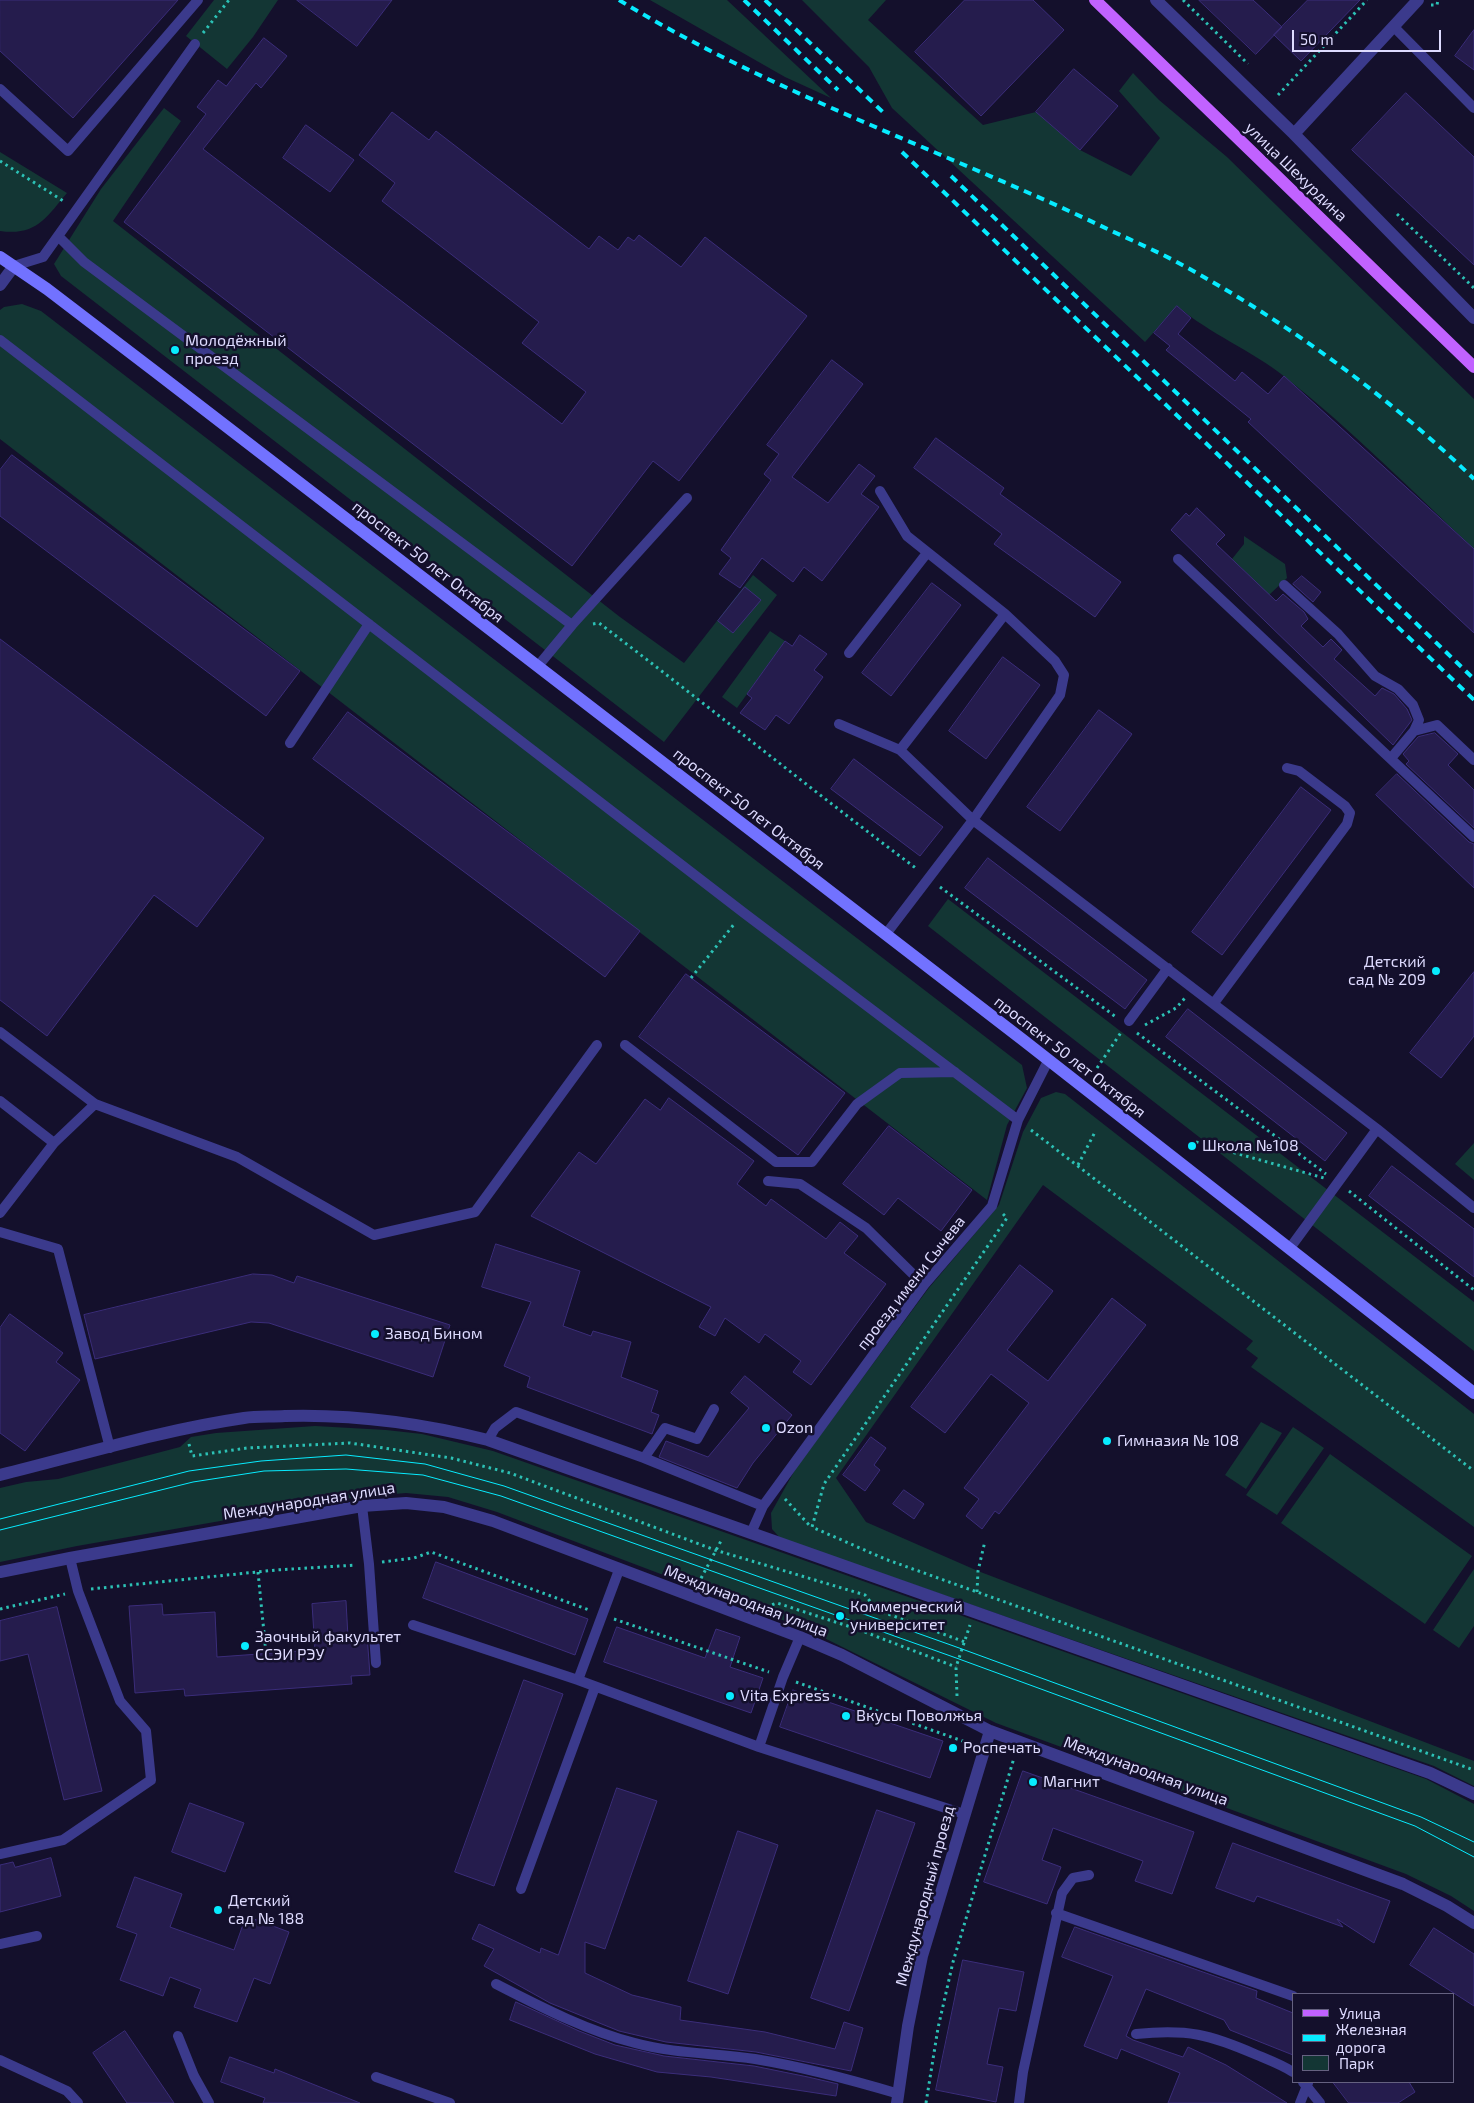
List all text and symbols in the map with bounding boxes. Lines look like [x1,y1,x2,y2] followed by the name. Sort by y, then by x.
[1294,20,1443,52] scale bar
[1300,30,1334,48] text: 50 m
[1241,118,1351,226] street label: улица Шехурдина
[185,331,287,369] place label: Молодёжный проезд
[169,344,181,356] marker: Молодёжный проезд
[348,497,508,627] street label: проспект 50 лет Октября
[669,744,829,874] street label: проспект 50 лет Октября
[1348,952,1426,990] place label: Детский сад № 209
[1430,965,1442,977] marker: Детский сад № 209
[990,992,1150,1122] street label: проспект 50 лет Октября
[1202,1136,1299,1156] place label: Школа №108
[1186,1140,1198,1152] marker: Школа №108
[853,1212,969,1354] street label: проезд имени Сычева
[385,1324,483,1344] place label: Завод Бином
[369,1328,381,1340] marker: Завод Бином
[776,1418,813,1438] place label: Ozon
[760,1422,772,1434] marker: Ozon
[1117,1431,1239,1451] place label: Гимназия № 108
[1101,1435,1113,1447] marker: Гимназия № 108
[222,1478,396,1524] street label: Международная улица
[661,1561,831,1641] street label: Международная улица
[850,1597,963,1635] place label: Коммерческий университет
[834,1610,846,1622] marker: Коммерческий университет
[255,1627,401,1665] place label: Заочный факультет ССЭИ РЭУ
[239,1640,251,1652] marker: Заочный факультет ССЭИ РЭУ
[740,1686,830,1706] place label: Vita Express
[724,1690,736,1702] marker: Vita Express
[856,1706,982,1726] place label: Вкусы Поволжья
[840,1710,852,1722] marker: Вкусы Поволжья
[1061,1732,1231,1810] street label: Международная улица
[963,1738,1041,1758] place label: Роспечать
[947,1742,959,1754] marker: Роспечать
[1043,1772,1100,1792] place label: Магнит
[1027,1776,1039,1788] marker: Магнит
[892,1804,958,1988] street label: Международный проезд
[228,1891,304,1929] place label: Детский сад № 188
[212,1904,224,1916] marker: Детский сад № 188
[1292,1993,1454,2083] legend
[1339,2004,1381,2022] text: Улица
[1336,2020,1407,2056] text: Железная дорога
[1339,2054,1374,2072] text: Парк

